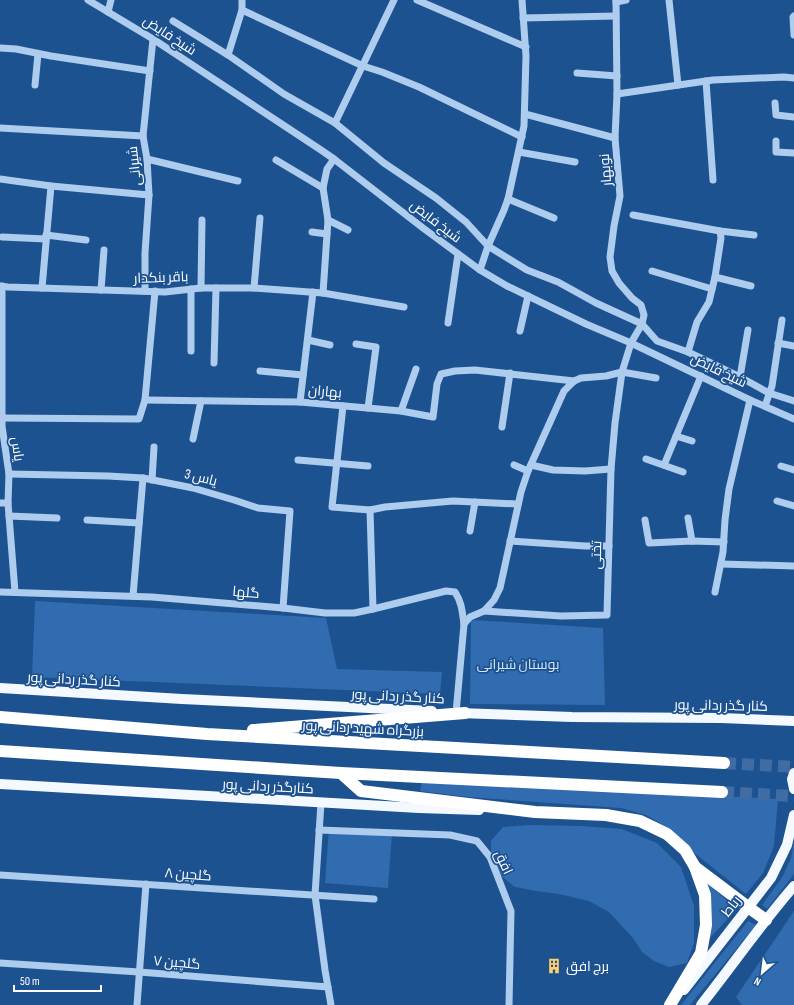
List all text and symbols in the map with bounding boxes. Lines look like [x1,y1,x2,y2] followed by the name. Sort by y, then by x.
[140,12,200,59] street label: شیخ فایض
[124,145,145,187] street label: شیرانی
[596,153,615,188] street label: نوبهار
[407,196,465,246] street label: شیخ فایض
[132,268,189,287] street label: باقر بنکدار
[688,350,750,391] street label: شیخ فایض
[307,382,343,401] street label: بهاران
[7,436,28,463] street label: یاس
[183,465,219,490] street label: یاس 3
[588,540,605,569] street label: تختی
[232,583,260,602] street label: گلها
[477,656,559,673] park label: بوستان شیرانی
[26,669,121,691] street label: کنار گذر ردانی پور
[350,686,445,708] street label: کنار گذر ردانی پور
[673,696,768,716] street label: کنار گذر ردانی پور
[300,717,424,741] street label: بزرگراه شهید ردانی پور
[221,776,314,798] street label: کنارگذر ردانی پور
[491,847,516,877] street label: افق
[164,864,212,886] street label: گلچین ۸
[718,892,745,920] street label: رباط
[153,952,201,974] street label: گلچین ۷
[742,953,782,993] north arrow
[545,957,563,975] building icon: برج افق
[566,958,609,975] place label: برج افق
[14,967,101,993] scale bar
[20,974,40,989] text: 50 m
[752,974,763,989] text: N

